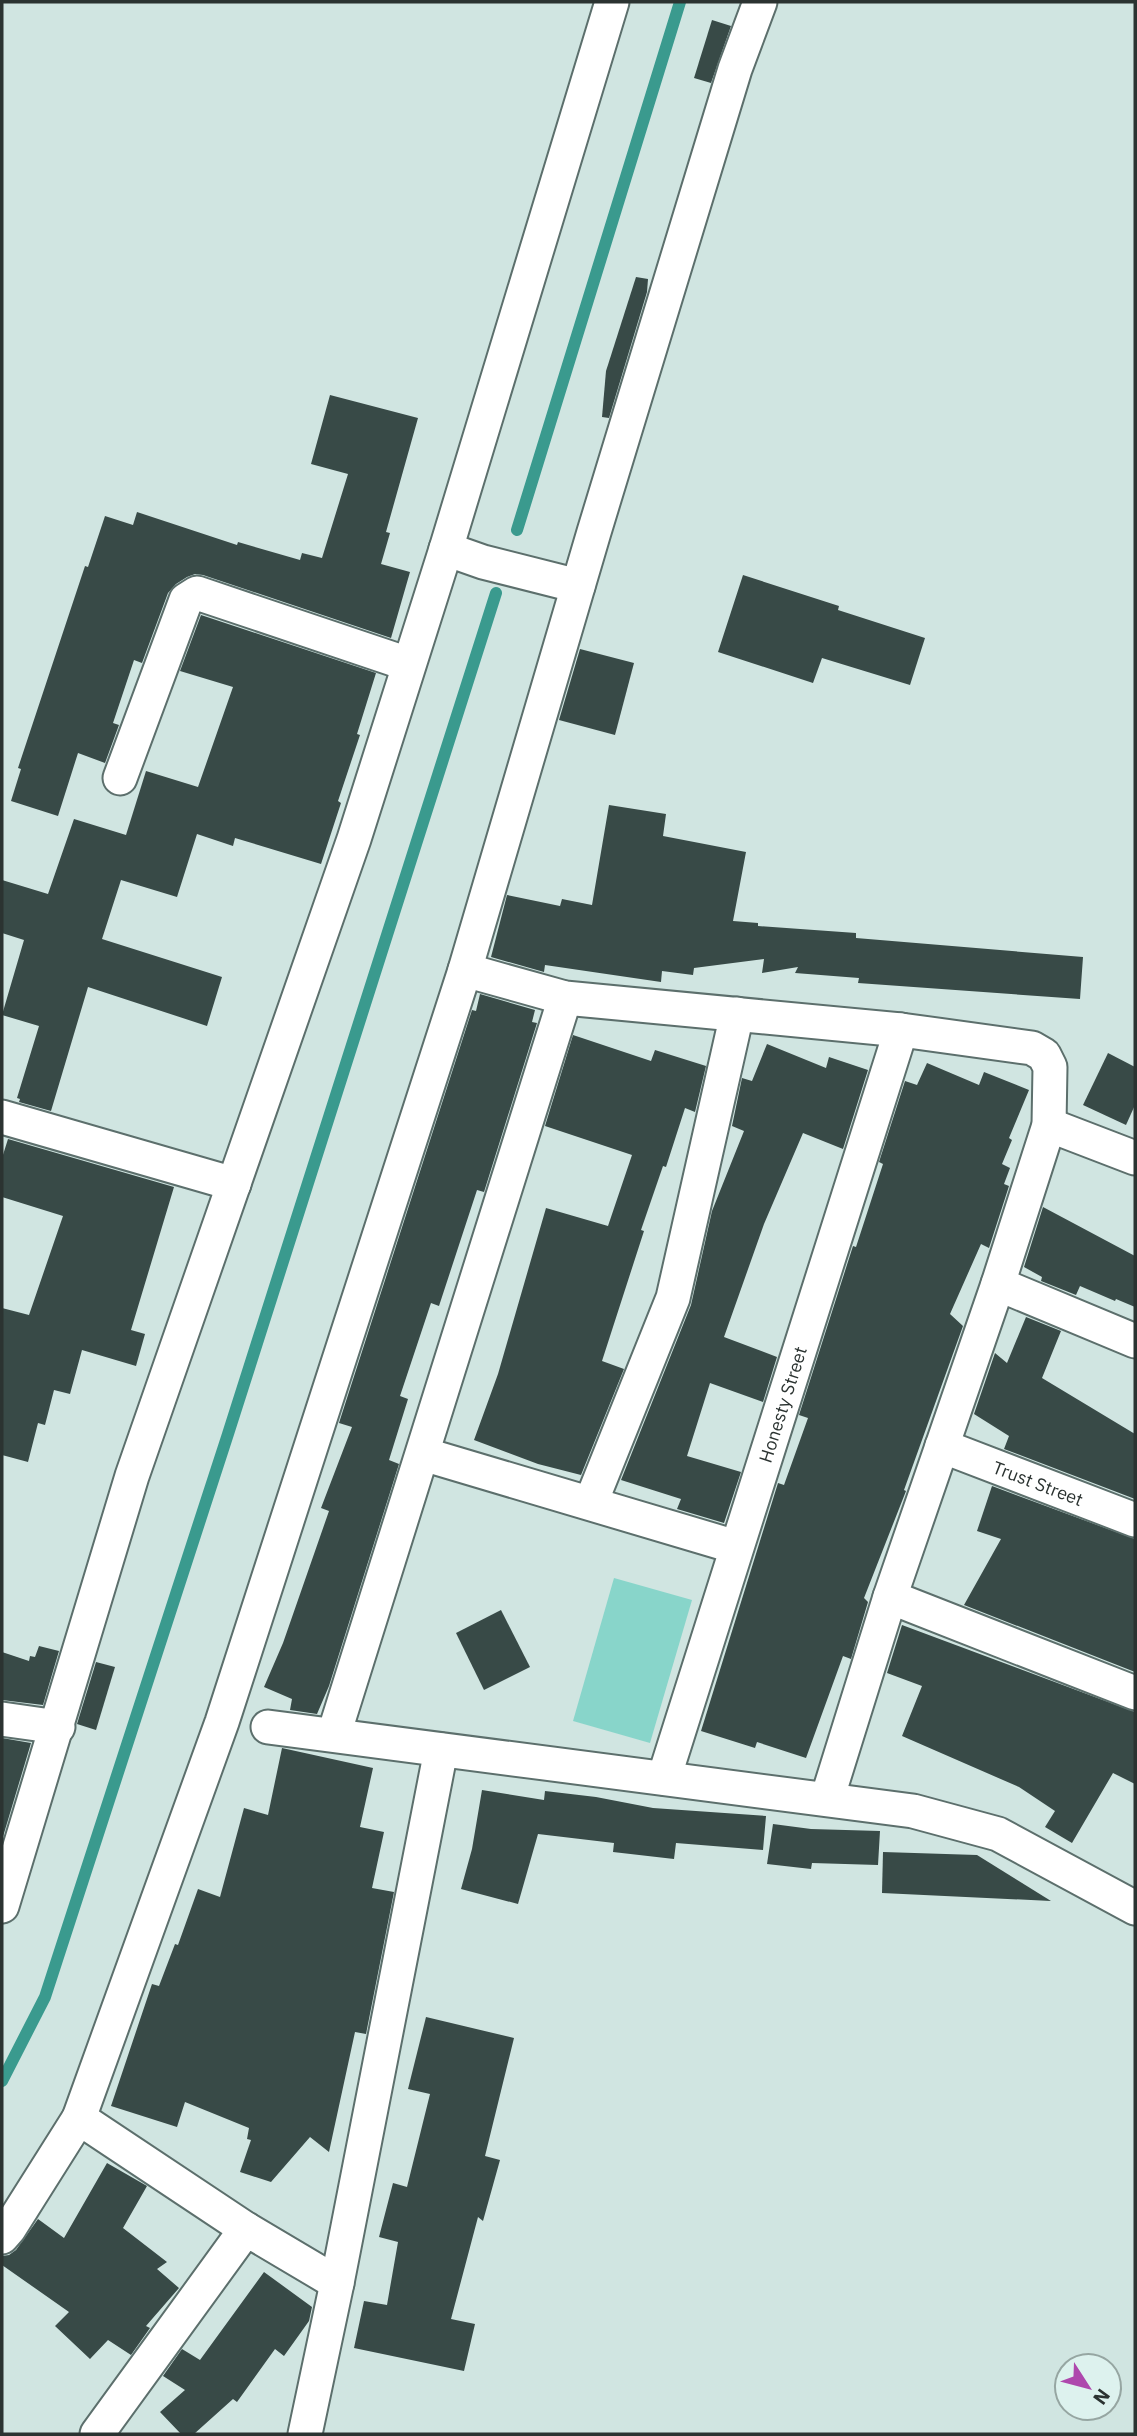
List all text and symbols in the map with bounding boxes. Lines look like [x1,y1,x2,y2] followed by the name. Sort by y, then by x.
[753,1343,812,1465] street label: Honesty Street
[990,1455,1087,1511] street label: Trust Street
[1053,2352,1123,2422] north arrow
[1088,2384,1116,2410] text: N

